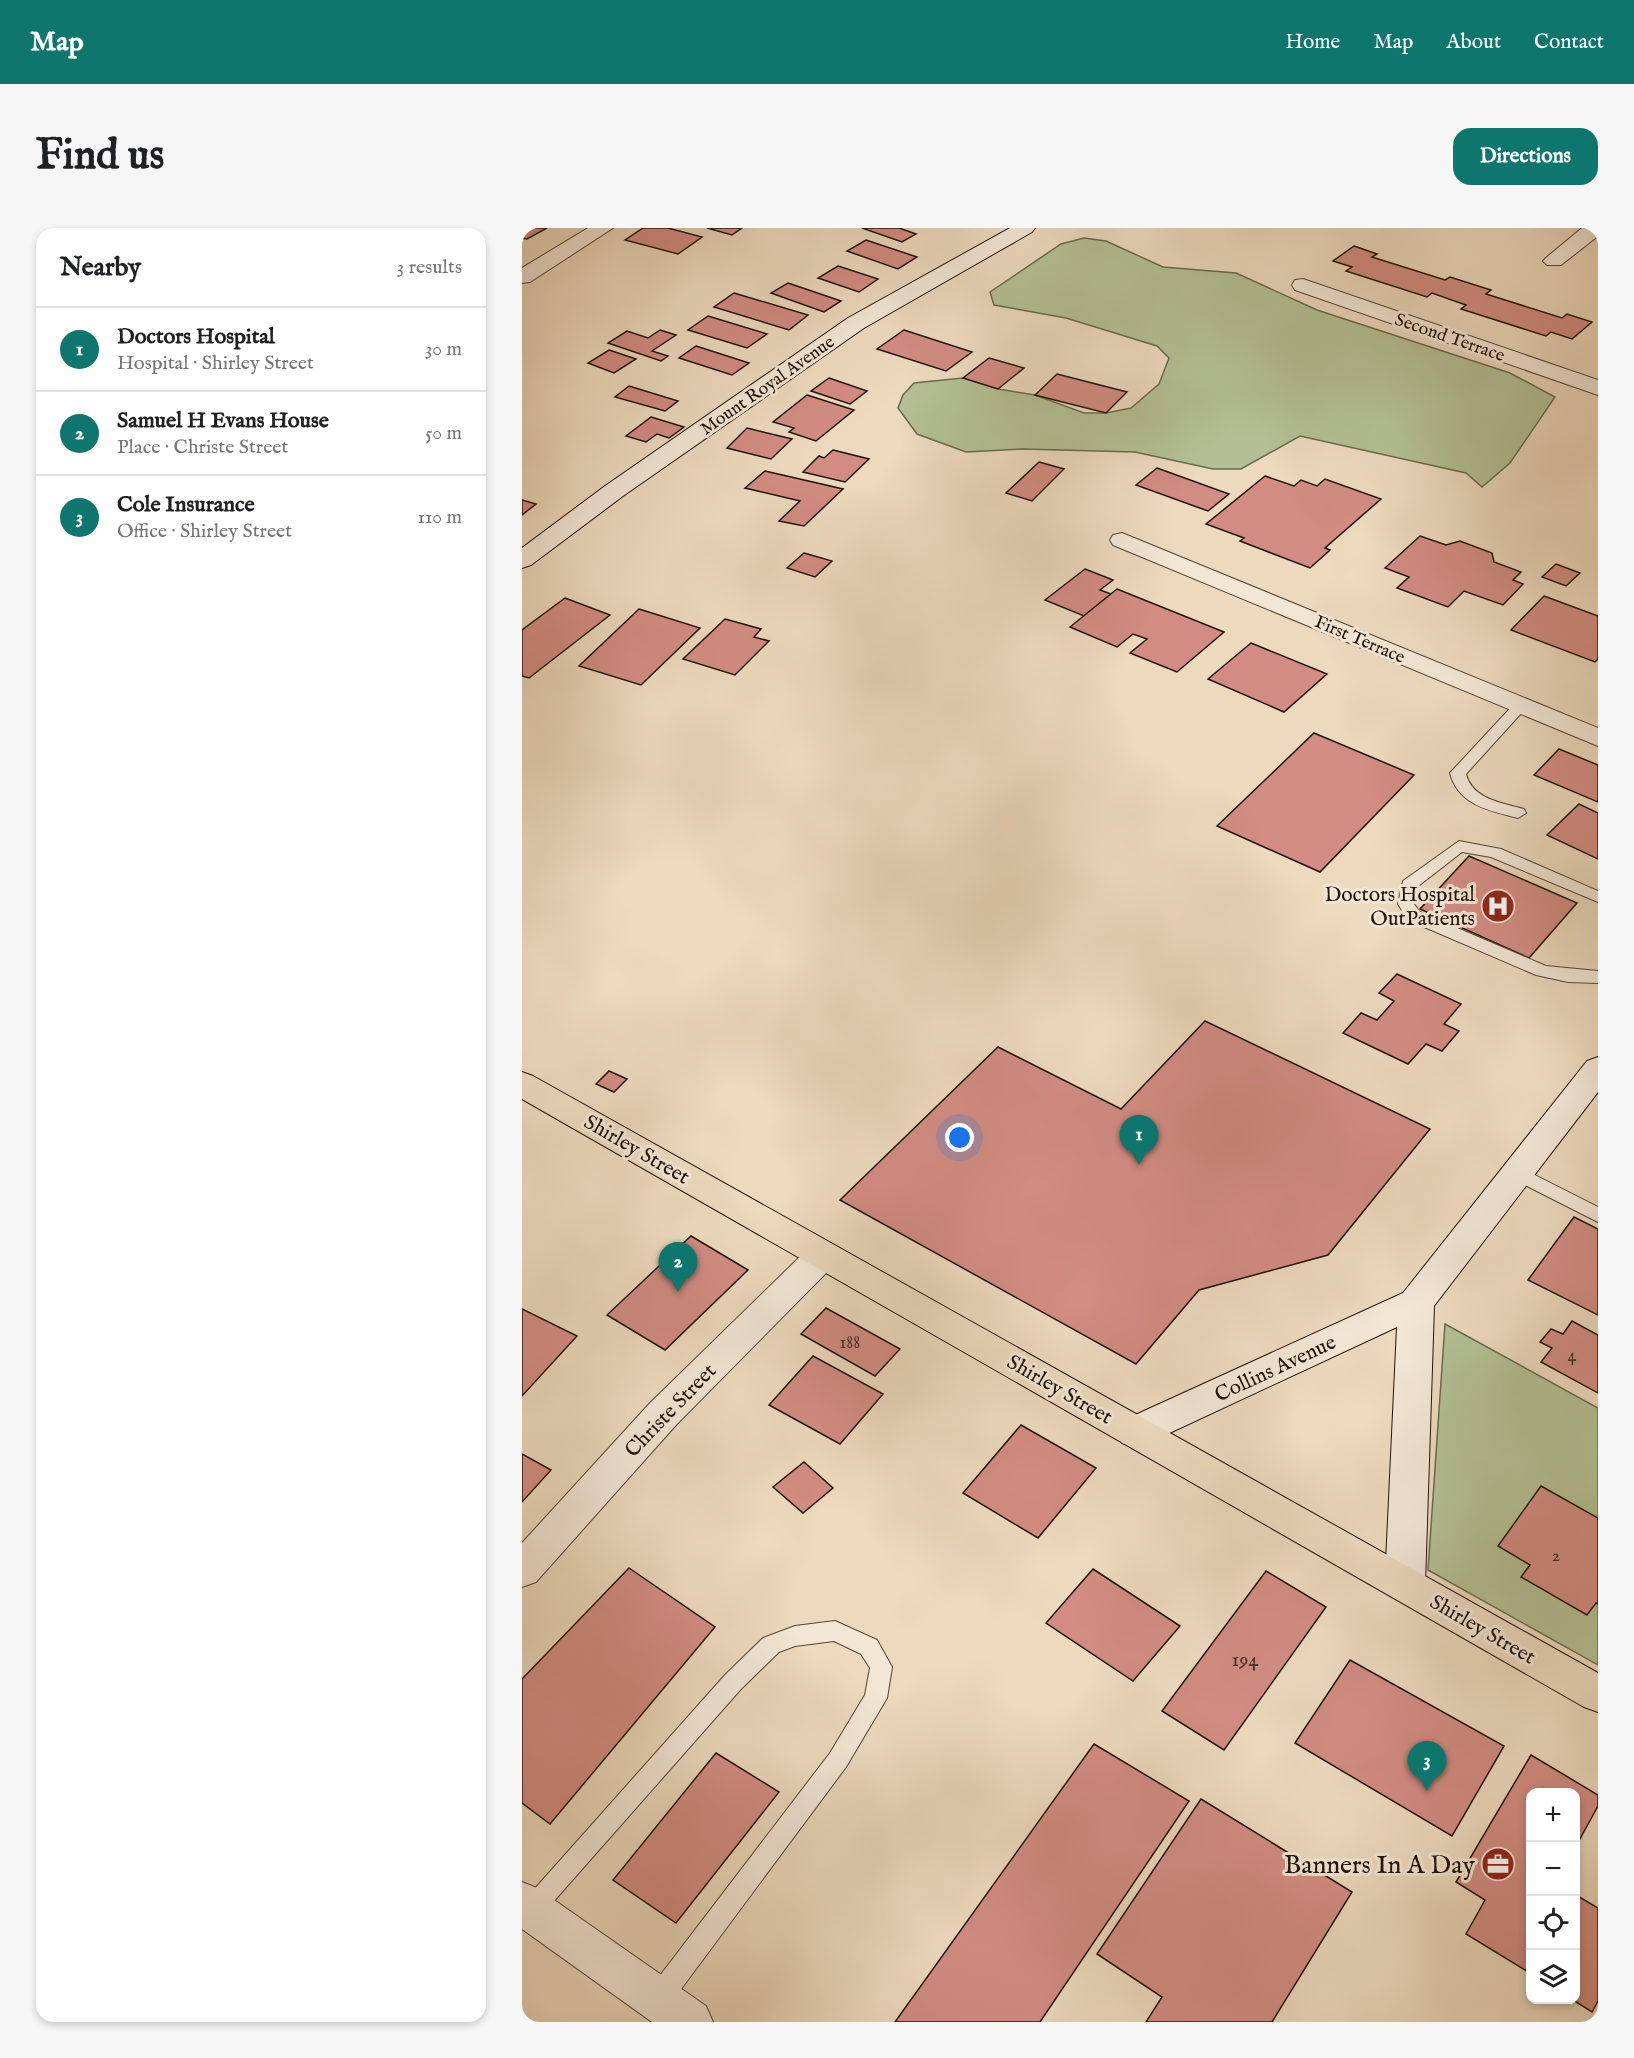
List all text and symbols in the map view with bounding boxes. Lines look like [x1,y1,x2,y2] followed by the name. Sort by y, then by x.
[30,25,84,60] text: Map
[1285,29,1340,56] text: Home
[1373,29,1413,56] text: Map
[1446,29,1501,56] text: About
[1534,29,1604,56] text: Contact
[1453,128,1598,185] button: Directions
[36,130,164,183] text: Find us
[60,251,141,284] text: Nearby
[397,255,462,280] text: 3 results
[1392,309,1508,368] street label: Second Terrace
[117,323,275,351] text: Doctors Hospital
[696,331,840,441] street label: Mount Royal Avenue
[76,337,83,362] text: 1
[425,337,462,362] text: 30 m
[117,351,314,376] text: Hospital · Shirley Street
[117,407,329,435] text: Samuel H Evans House
[75,421,84,446] text: 2
[425,421,462,446] text: 50 m
[117,435,288,460] text: Place · Christe Street
[117,491,255,519] text: Cole Insurance
[76,505,83,530] text: 3
[418,505,462,530] text: 110 m
[117,519,292,544] text: Office · Shirley Street
[1311,611,1408,670] street label: First Terrace
[1324,882,1475,933] place label: Doctors Hospital OutPatients
[1480,888,1516,924] hospital icon: Doctors Hospital OutPatients
[579,1109,694,1191] street label: Shirley Street
[1120,1116,1158,1165] pin: 1
[945,1123,974,1152] your location
[658,1242,698,1292] pin: 2
[1211,1329,1341,1409] street label: Collins Avenue
[840,1332,860,1355] house number: 188
[1568,1345,1577,1368] house number: 4
[1002,1349,1117,1431] street label: Shirley Street
[620,1358,723,1464] street label: Christe Street
[1552,1545,1560,1568] house number: 2
[1425,1589,1540,1671] street label: Shirley Street
[1231,1647,1259,1674] house number: 194
[1408,1742,1446,1791] pin: 3
[1526,1788,1580,2004] map controls
[1526,1788,1580,1842] button: +
[1526,1842,1580,1896] button: −
[1480,1846,1516,1882] office icon: Banners In A Day
[1284,1849,1475,1882] place label: Banners In A Day
[1526,1896,1580,1950] button: locate
[1526,1950,1580,2004] button: layers

